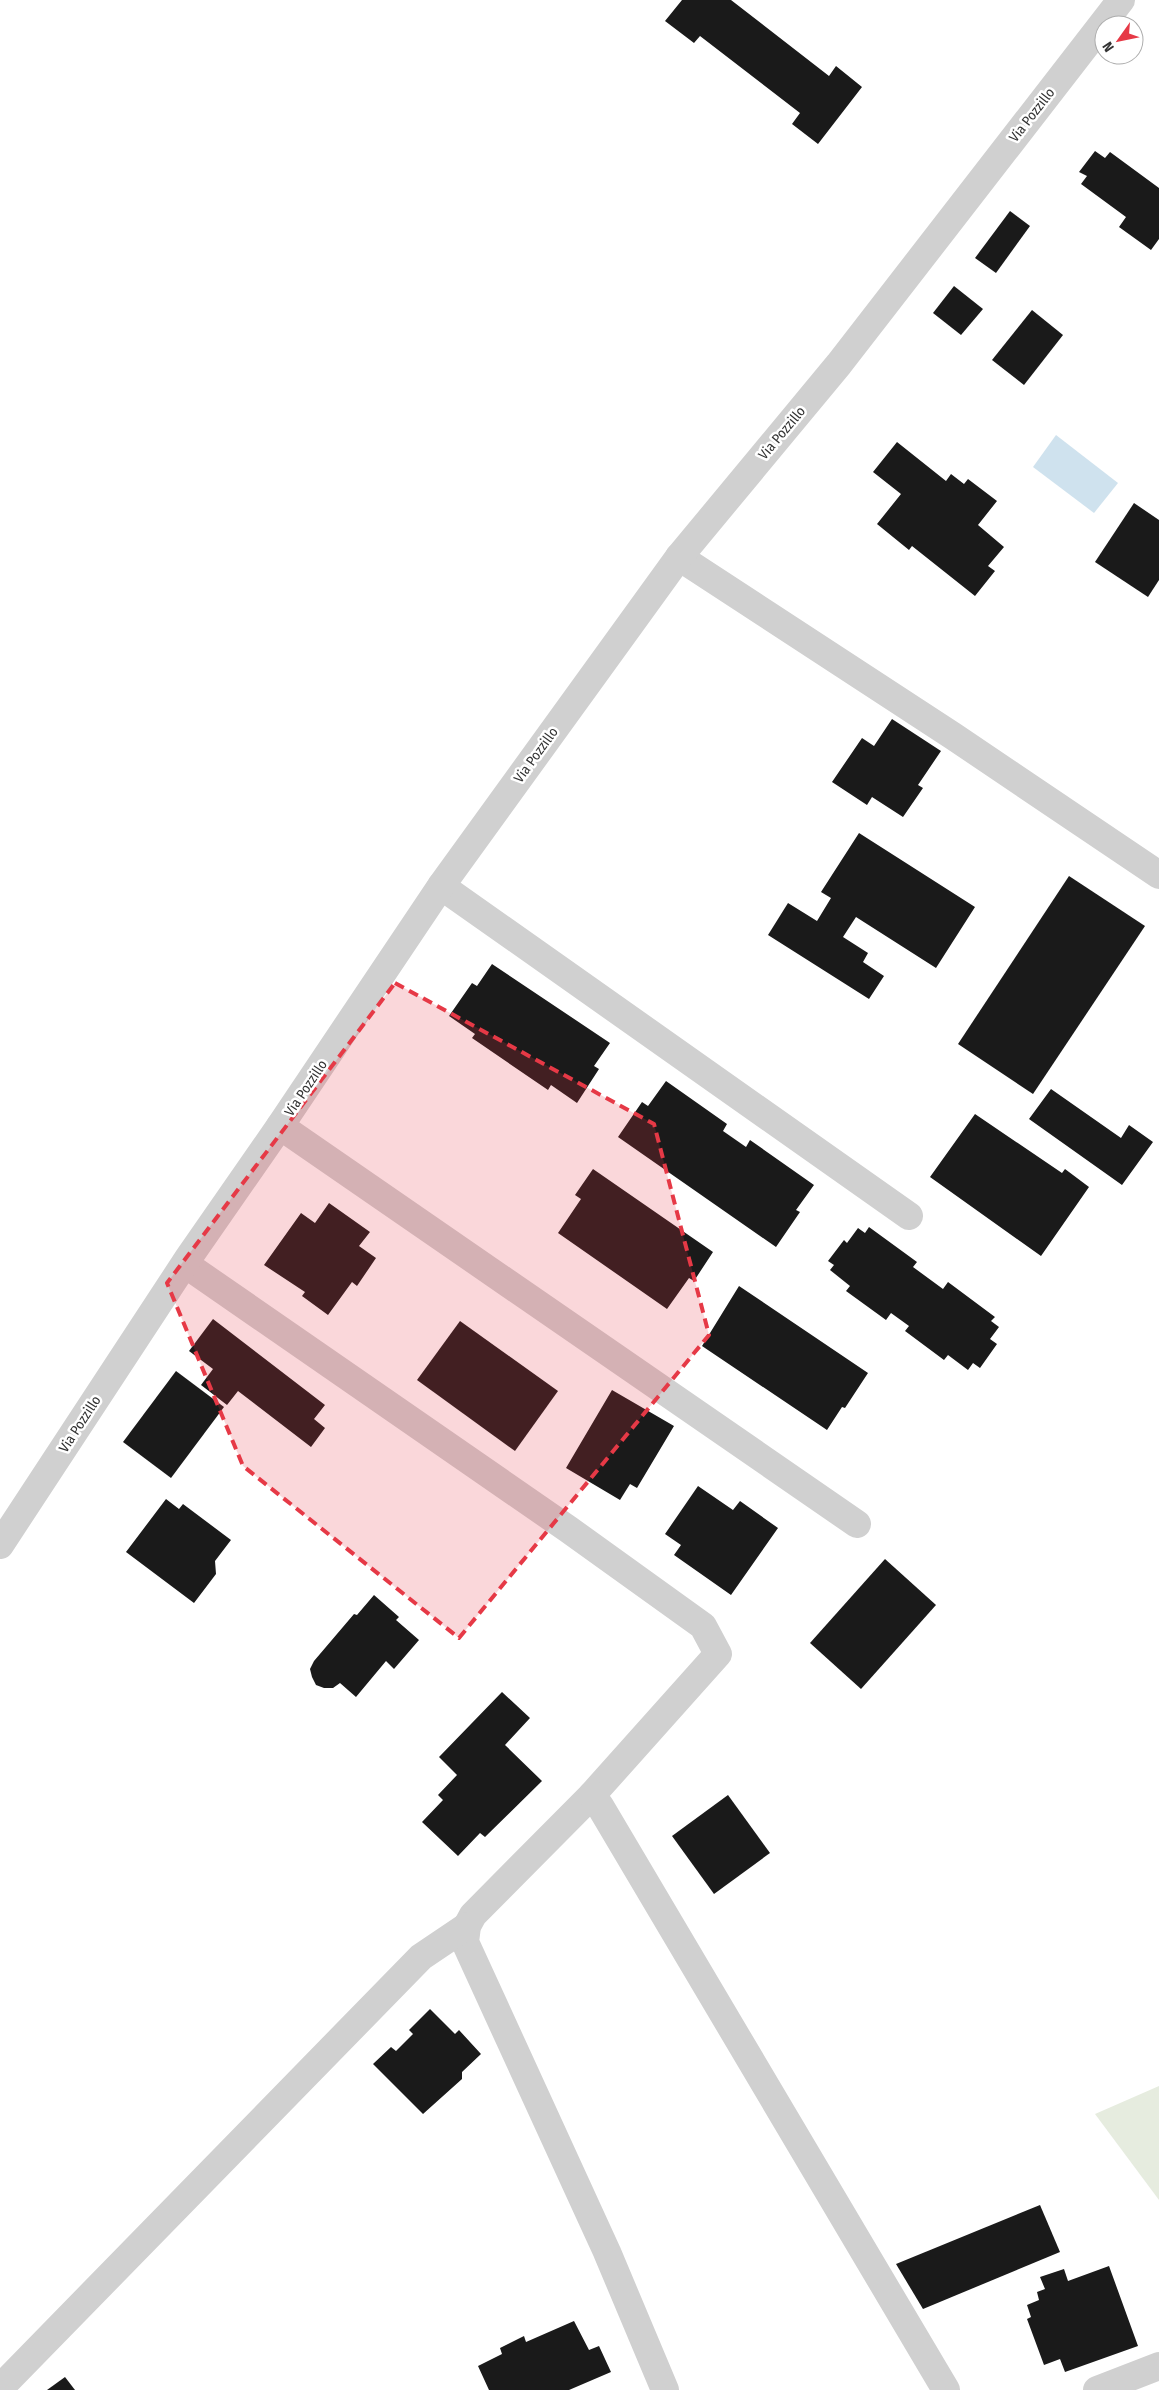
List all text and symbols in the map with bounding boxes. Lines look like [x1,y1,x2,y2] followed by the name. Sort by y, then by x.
[1094,15,1144,65] north arrow
[1099,39,1118,55] text: N
[1006,84,1058,146] street label: Via Pozzillo
[755,403,809,463] street label: Via Pozzillo
[510,724,562,786] street label: Via Pozzillo
[281,1057,331,1119] street label: Via Pozzillo
[55,1392,105,1456] street label: Via Pozzillo

